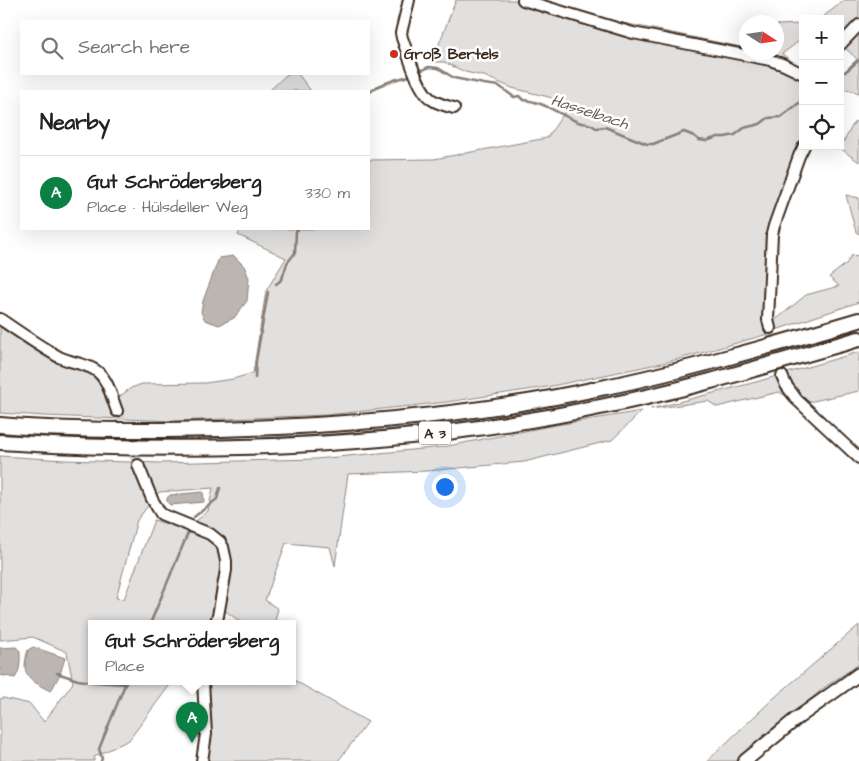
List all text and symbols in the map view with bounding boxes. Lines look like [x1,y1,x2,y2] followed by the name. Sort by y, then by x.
[739,15,784,60] north arrow
[799,15,844,150] map controls
[799,15,844,60] button: +
[20,20,370,75] search box
[38,34,66,62] icon: search
[78,34,190,61] text: Search here
[404,44,499,65] place label: Groß Bertels
[388,48,400,60] marker: Groß Bertels
[799,60,844,105] button: −
[548,89,632,135] water label: Hasselbach
[799,105,844,150] button: locate
[40,108,110,137] text: Nearby
[87,169,261,196] text: Gut Schrödersberg
[51,182,61,204] text: A
[305,182,350,204] text: 330 m
[87,196,248,218] text: Place · Hülsdeller Weg
[419,422,451,444] road number: A 3
[432,474,458,500] your location
[88,620,296,685] popup
[105,628,279,655] text: Gut Schrödersberg
[105,655,145,677] text: Place
[176,702,208,743] pin: A

